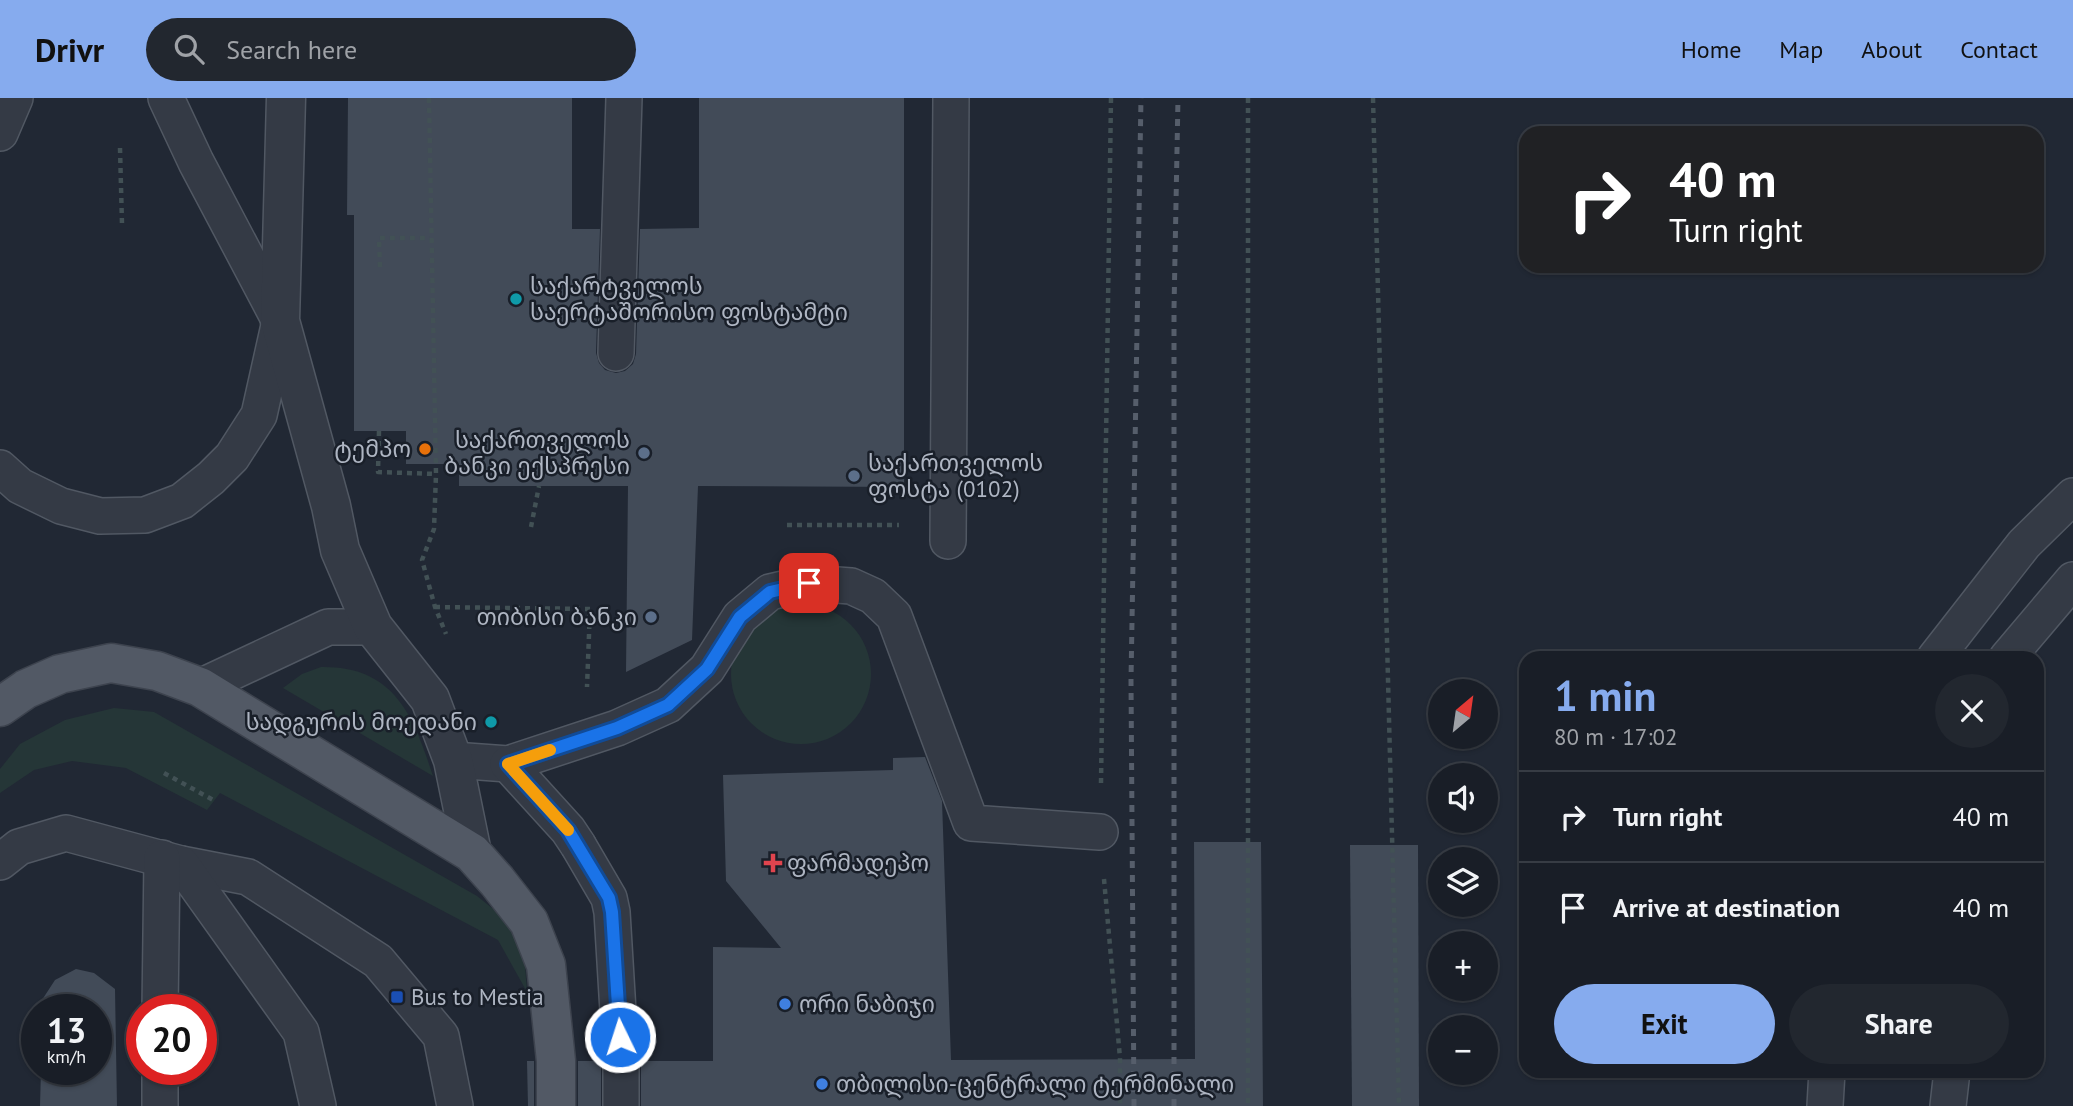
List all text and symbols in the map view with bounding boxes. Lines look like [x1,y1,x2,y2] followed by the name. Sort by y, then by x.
[146,18,636,81] search box
[35,28,104,71] text: Drivr
[170,30,208,68] icon: search
[226,33,357,66] text: Search here
[1681,34,1741,65] text: Home
[1779,34,1823,65] text: Map
[1861,34,1922,65] text: About
[1960,34,2038,65] text: Contact
[1669,147,1776,211] text: 40 m
[1554,154,1645,245] icon: right
[1669,209,1803,251] text: Turn right
[530,271,848,326] place label: საქარტველოს საერტაშორისო ფოსტამტი
[508,291,524,307] marker: საქარტველოს საერტაშორისო ფოსტამტი
[444,425,630,480] place label: საქართველოს ბანკი ექსპრესი
[334,434,411,463] place label: ტემპო
[417,441,433,457] marker: ტემპო
[636,445,652,461] marker: საქართველოს ბანკი ექსპრესი
[868,448,1043,503] place label: საქართველოს ფოსტა (0102)
[846,468,862,484] marker: საქართველოს ფოსტა (0102)
[779,553,839,613] pin
[790,564,828,602] icon: arrive
[476,602,637,631] place label: თიბისი ბანკი
[643,609,659,625] marker: თიბისი ბანკი
[1554,668,1656,723] text: 1 min
[1935,674,2009,748] button: close
[1428,679,1498,749] north arrow
[1428,679,1498,1085] map controls
[246,707,477,736] place label: სადგურის მოედანი
[483,714,499,730] marker: სადგურის მოედანი
[1554,722,1678,751] text: 80 m · 17:02
[1428,763,1498,833] button: sound
[1554,798,1592,836] icon: right
[1613,800,1722,833] text: Turn right
[1953,800,2009,833] text: 40 m
[1428,847,1498,917] button: layers
[787,848,929,877] place label: ფარმადეპო
[765,855,781,871] marker: ფარმადეპო
[1554,889,1592,927] icon: arrive
[1613,891,1840,924] text: Arrive at destination
[1953,891,2009,924] text: 40 m
[1428,931,1498,1001] button: +
[411,982,544,1011] place label: Bus to Mestia
[1554,984,1775,1064] button: Exit
[1789,984,2009,1064] button: Share
[389,989,405,1005] marker: Bus to Mestia
[799,989,935,1018] place label: ორი ნაბიჯი
[126,994,217,1085] speed limit sign: 20
[777,996,793,1012] marker: ორი ნაბიჯი
[583,1000,657,1074] position arrow
[47,1007,86,1053] text: 13
[1428,1015,1498,1085] button: −
[47,1045,86,1068] text: km/h
[836,1069,1234,1098] place label: თბილისი-ცენტრალი ტერმინალი
[814,1076,830,1092] marker: თბილისი-ცენტრალი ტერმინალი

